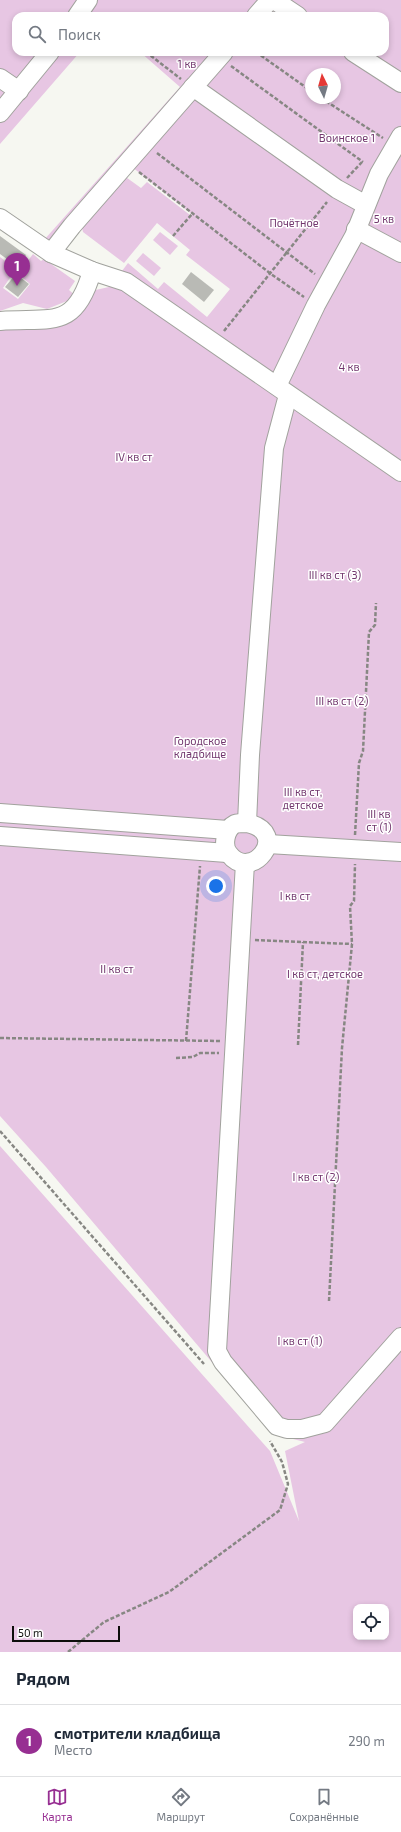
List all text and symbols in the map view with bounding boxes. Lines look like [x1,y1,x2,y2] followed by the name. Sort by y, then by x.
[12,12,389,56] search box
[26,23,48,45] icon: search
[58,25,101,43] text: Поиск
[178,57,196,70] park label: 1 кв
[305,68,341,104] north arrow
[319,131,375,144] park label: Воинское 1
[374,212,394,225] park label: 5 кв
[269,216,319,229] park label: Почётное
[4,253,30,286] pin: 1
[338,360,360,373] park label: 4 кв
[115,450,153,463] park label: IV кв ст
[309,568,361,581] park label: III кв ст (3)
[316,694,368,707] park label: III кв ст (2)
[174,734,226,760] park label: Городское кладбище
[283,785,324,811] park label: III кв ст, детское
[366,807,392,833] park label: III кв ст (1)
[206,876,226,896] your location
[280,889,311,902] park label: I кв ст
[100,962,134,975] park label: II кв ст
[287,967,363,980] park label: I кв ст, детское
[292,1170,340,1183] park label: I кв ст (2)
[277,1334,323,1347] park label: I кв ст (1)
[353,1604,389,1640] map controls
[353,1604,389,1640] button: locate
[12,1624,120,1643] scale bar
[18,1626,43,1639] text: 50 m
[16,1668,70,1688] text: Рядом
[54,1724,221,1742] text: смотрители кладбища
[26,1733,32,1749] text: 1
[348,1733,385,1749] text: 290 m
[54,1742,93,1758] text: Место
[42,1786,73,1823] tab: Карта
[157,1786,205,1823] tab: Маршрут
[289,1786,359,1823] tab: Сохранённые

